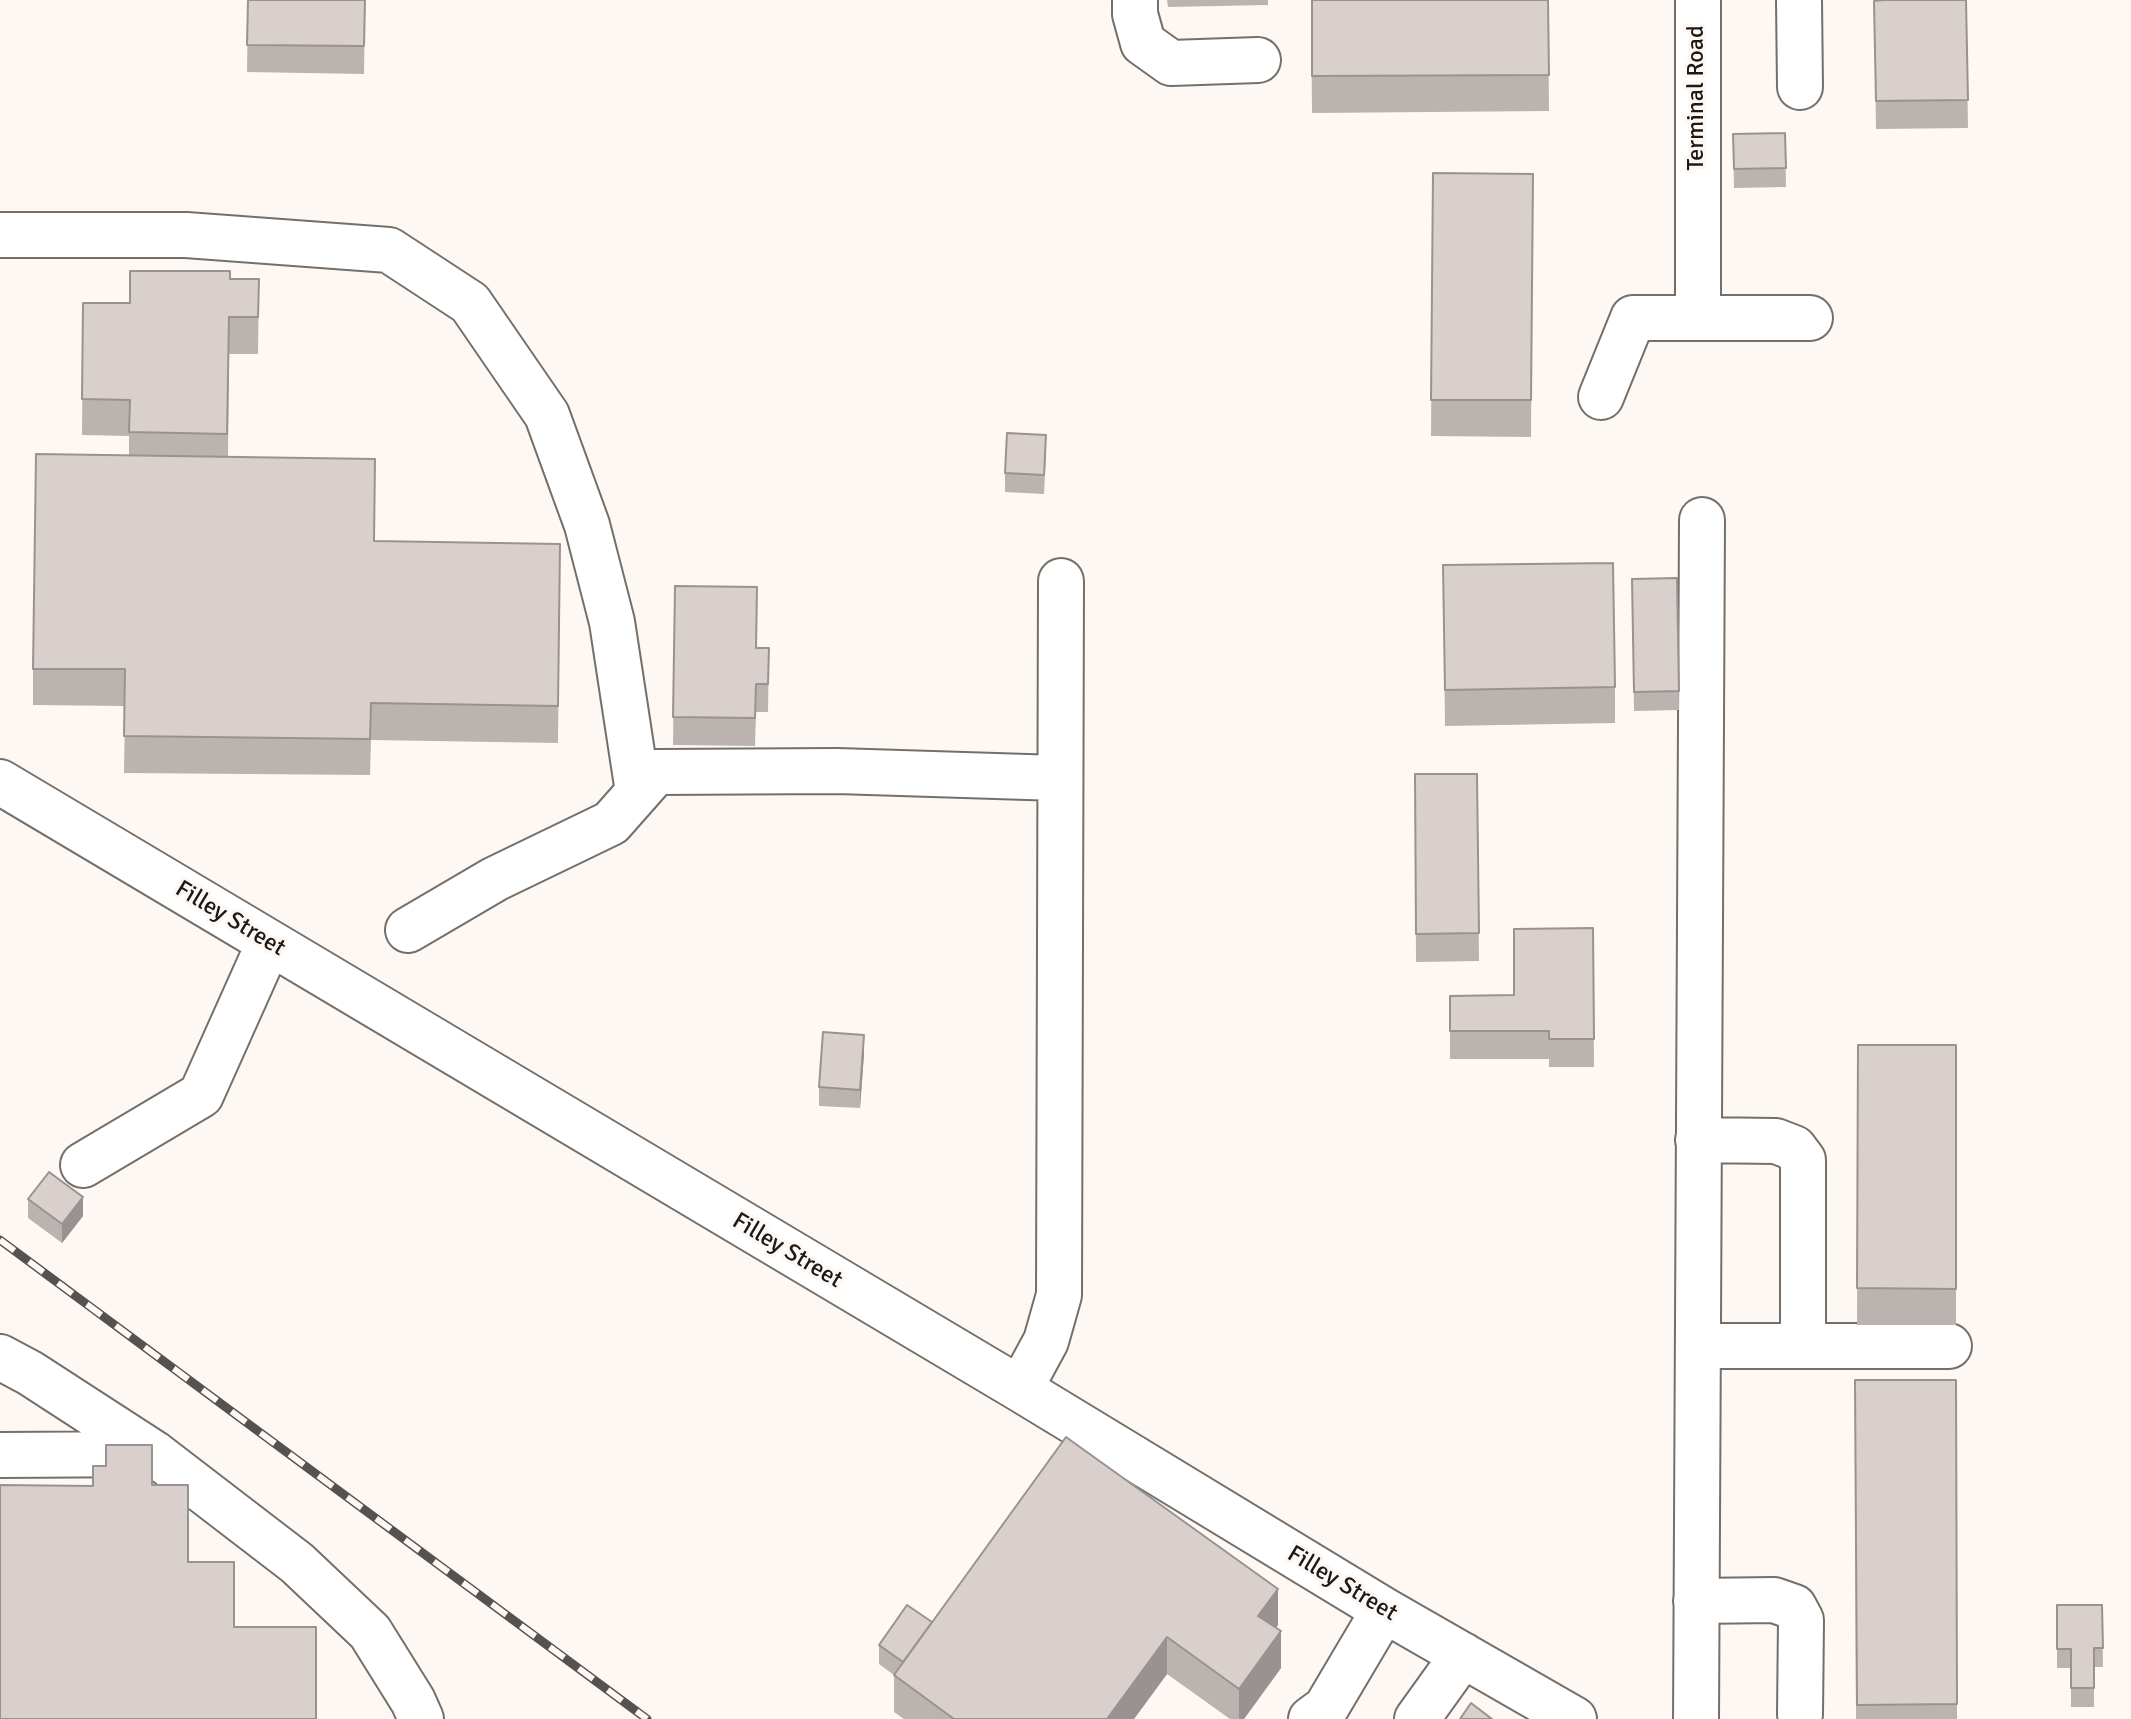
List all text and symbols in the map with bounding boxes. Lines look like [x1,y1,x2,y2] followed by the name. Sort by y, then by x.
[1683,25,1711,171] street label: Terminal Road
[170,875,290,963] street label: Filley Street
[727,1207,847,1295] street label: Filley Street
[1282,1540,1402,1628] street label: Filley Street

